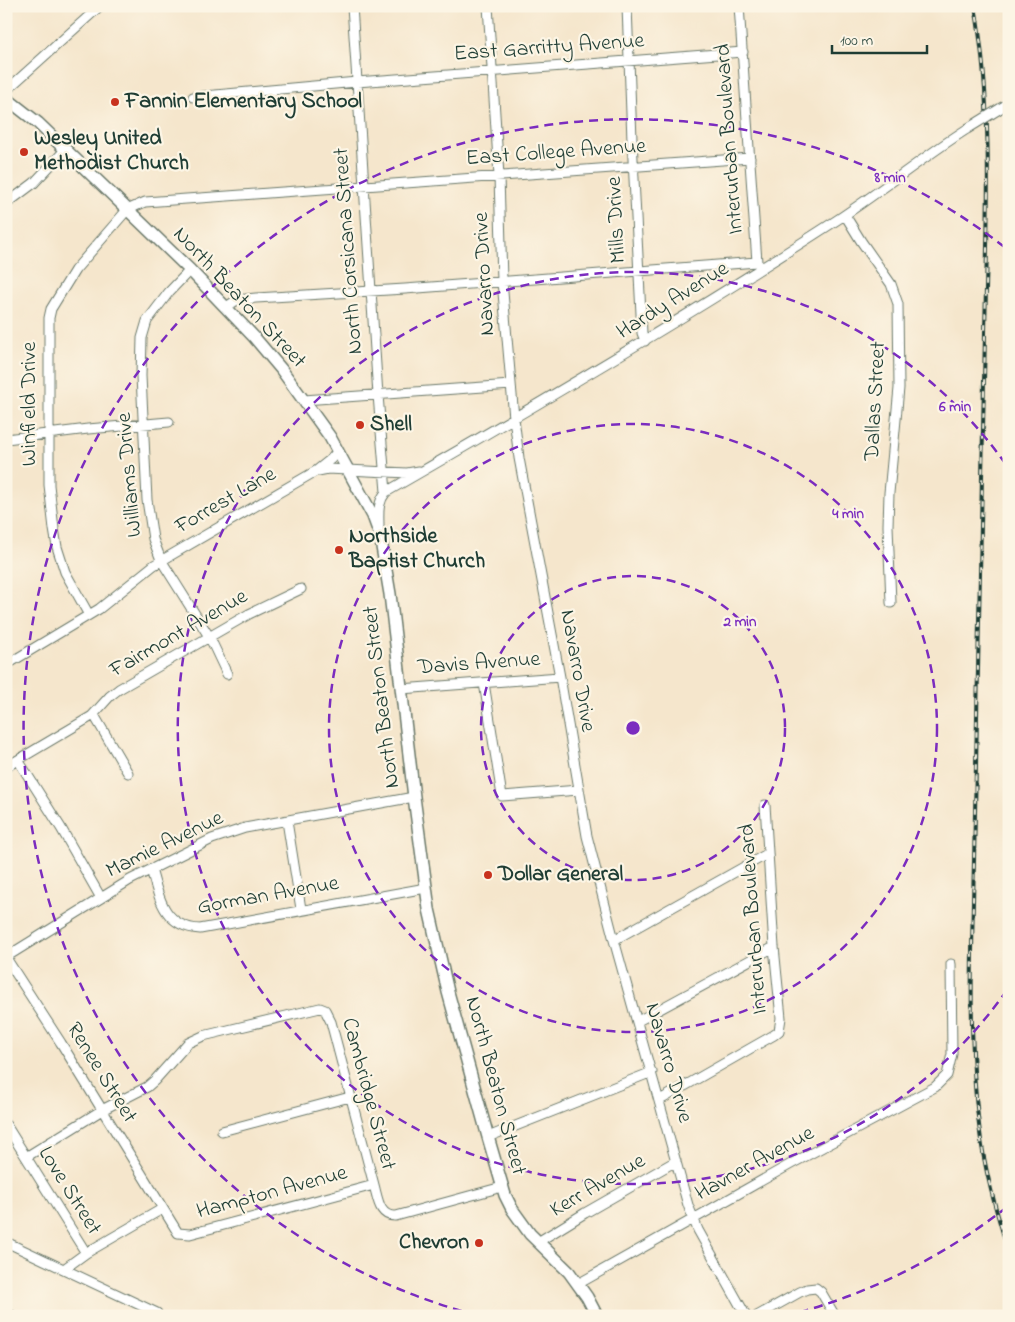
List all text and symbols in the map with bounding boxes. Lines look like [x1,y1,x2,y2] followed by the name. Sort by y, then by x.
[832,22,928,54] scale bar
[453,25,646,72] street label: East Garritty Avenue
[840,30,873,52] text: 100 m
[707,43,753,235] street label: Interurban Boulevard
[124,86,362,119] place label: Fannin Elementary School
[109,96,121,108] marker: Fannin Elementary School
[34,123,189,180] place label: Wesley United Methodist Church
[465,131,647,176] street label: East College Avenue
[18,146,30,158] marker: Wesley United Methodist Church
[326,146,372,355] street label: North Corsicana Street
[873,167,906,189] text: 8 min
[599,175,635,264] street label: Mills Drive
[466,211,504,337] street label: Navarro Drive
[165,220,314,376] street label: North Beaton Street
[611,254,736,349] street label: Hardy Avenue
[857,340,895,462] street label: Dallas Street
[14,342,46,466] street label: Winfield Drive
[938,396,972,418] text: 6 min
[370,409,412,441] place label: Shell
[109,411,151,539] street label: Williams Drive
[354,419,366,431] marker: Shell
[169,459,283,543] street label: Forrest Lane
[831,503,864,525] text: 4 min
[348,521,485,578] place label: Northside Baptist Church
[333,544,345,556] marker: Northside Baptist Church
[103,581,254,687] street label: Fairmont Avenue
[355,603,409,790] street label: North Beaton Street
[551,607,604,735] street label: Navarro Drive
[723,611,757,633] text: 2 min
[416,644,542,684] street label: Davis Avenue
[624,719,642,737] centre of rings
[101,803,229,887] street label: Mamie Avenue
[731,823,777,1015] street label: Interurban Boulevard
[497,859,624,891] place label: Dollar General
[195,868,341,924] street label: Gorman Avenue
[482,869,494,881] marker: Dollar General
[456,993,534,1179] street label: North Beaton Street
[636,999,700,1127] street label: Navarro Drive
[331,1014,404,1175] street label: Cambridge Street
[57,1016,145,1130] street label: Renee Street
[690,1118,821,1210] street label: Havner Avenue
[29,1140,109,1242] street label: Love Street
[544,1146,652,1226] street label: Kerr Avenue
[193,1157,351,1228] street label: Hampton Avenue
[399,1227,469,1259] place label: Chevron
[473,1237,485,1249] marker: Chevron

